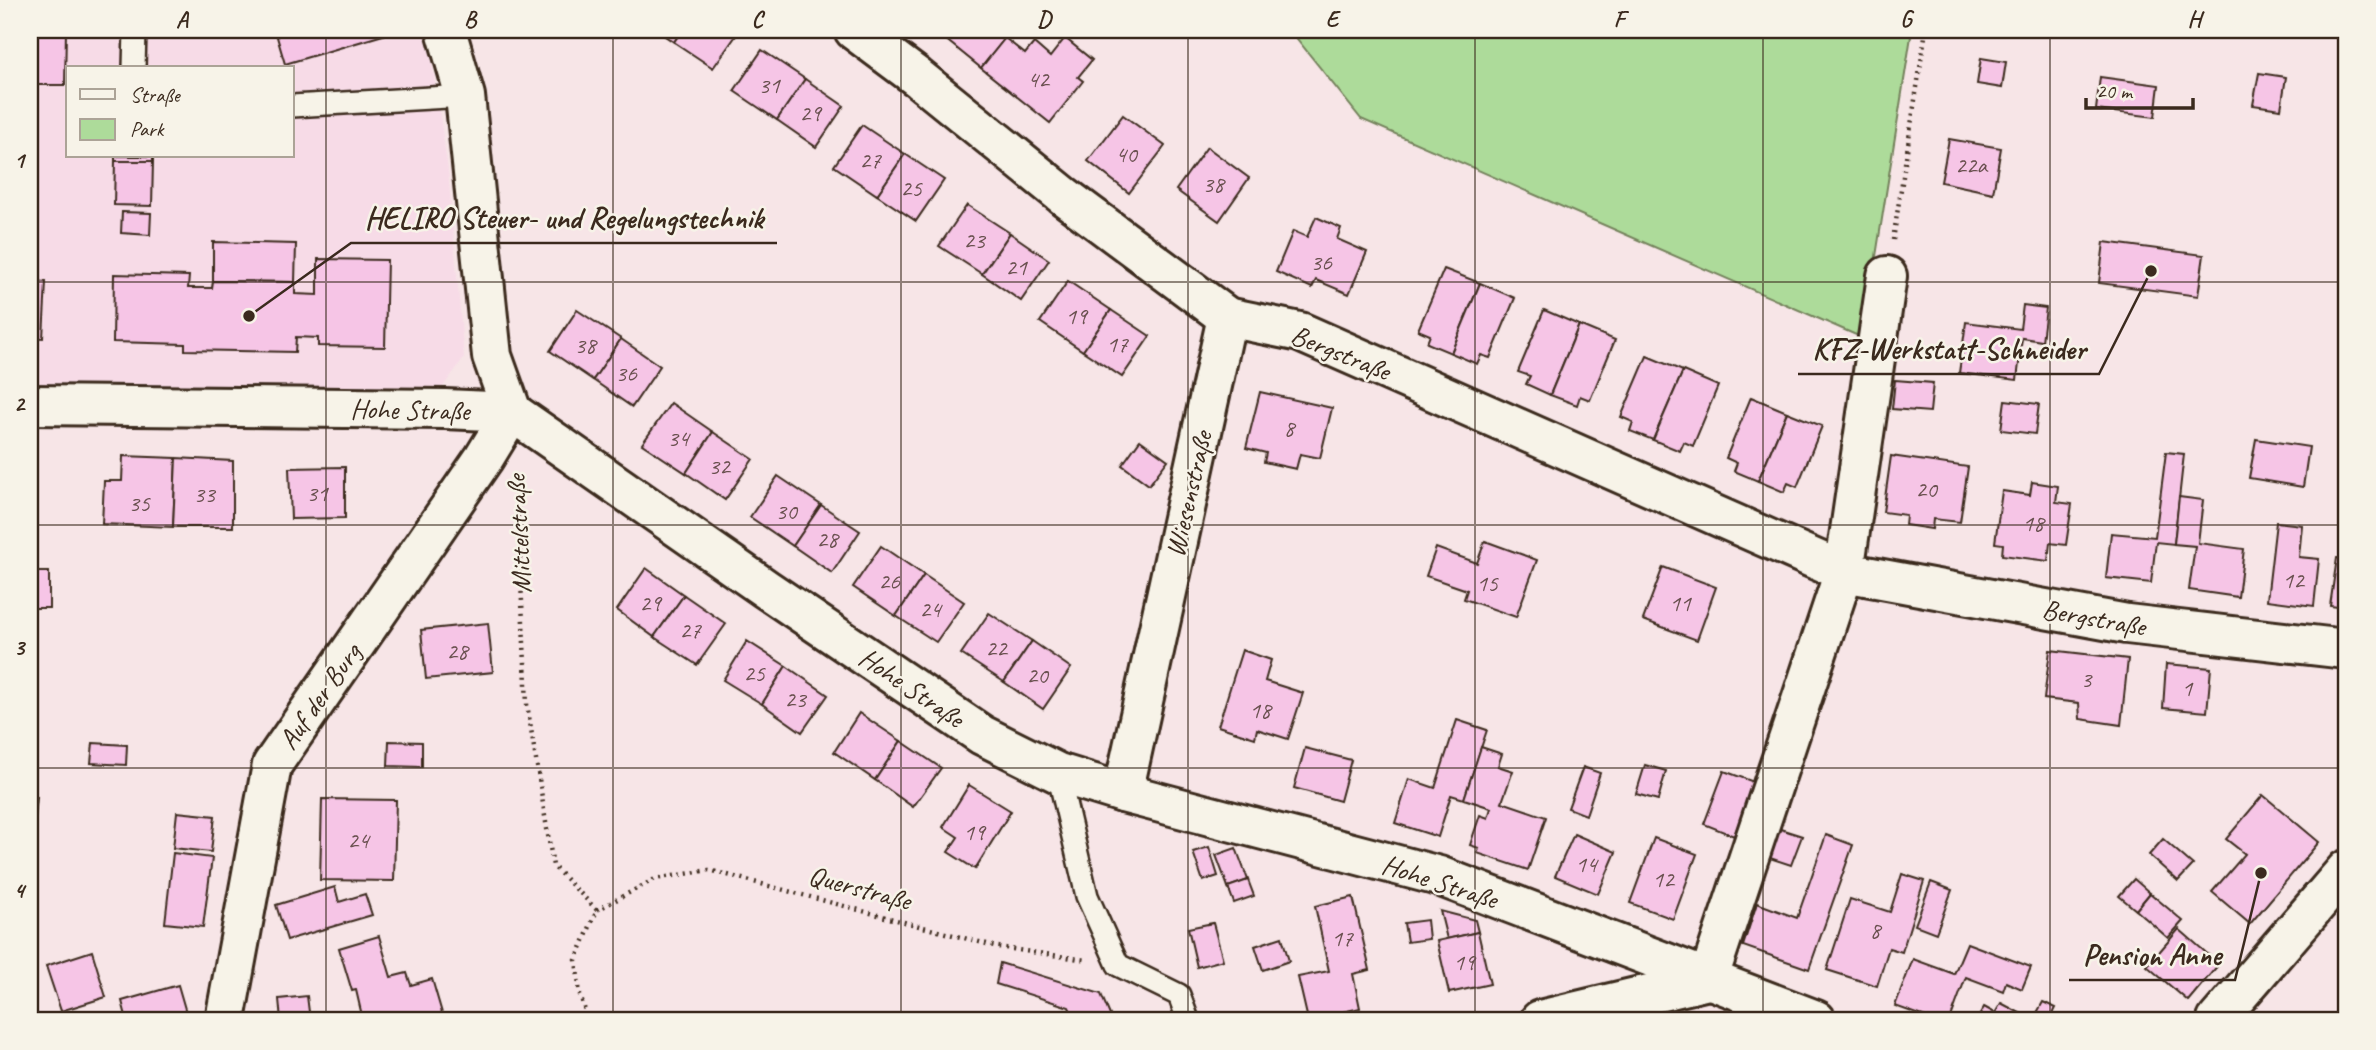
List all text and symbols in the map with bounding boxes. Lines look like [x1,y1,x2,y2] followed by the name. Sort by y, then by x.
[176,5,190,34] text: A
[464,5,478,34] text: B
[752,5,766,34] text: C
[1037,5,1053,34] text: D
[1326,5,1342,34] text: E
[1614,5,1630,34] text: F
[1900,5,1915,34] text: G
[2187,5,2205,34] text: H
[1027,64,1051,94] house number: 42
[66,66,294,158] legend
[2086,66,2192,110] scale bar
[758,70,781,100] house number: 31
[2096,78,2134,104] text: 20 m
[130,82,182,108] text: Straße
[799,98,823,128] house number: 29
[130,116,165,142] text: Park
[1115,139,1139,169] house number: 40
[859,145,882,175] house number: 27
[14,146,27,175] text: 1
[1955,150,1989,180] house number: 22a
[1202,169,1226,199] house number: 38
[900,173,923,203] house number: 25
[351,192,777,243] callout: HELIRO Steuer- und Regelungstechnik
[365,199,766,237] text: HELIRO Steuer- und Regelungstechnik
[963,225,987,255] house number: 23
[1310,247,1333,277] house number: 36
[1005,252,1028,282] house number: 21
[1065,301,1089,331] house number: 19
[1286,317,1397,389] street label: Bergstraße
[1798,323,2099,374] callout: KFZ-Werkstatt-Schneider
[1106,329,1129,359] house number: 17
[574,330,598,360] house number: 38
[1812,330,2089,368] text: KFZ-Werkstatt-Schneider
[615,358,638,388] house number: 36
[14,389,27,418] text: 2
[350,391,472,428] street label: Hohe Straße
[1284,413,1297,443] house number: 8
[667,423,691,453] house number: 34
[1157,426,1220,560] street label: Wiesenstraße
[708,451,732,481] house number: 32
[498,472,539,594] street label: Mittelstraße
[1915,474,1939,504] house number: 20
[306,478,329,508] house number: 31
[193,479,217,509] house number: 33
[128,488,151,518] house number: 35
[775,496,799,526] house number: 30
[2022,508,2046,538] house number: 18
[816,524,840,554] house number: 28
[2282,565,2306,595] house number: 12
[878,566,901,596] house number: 26
[1476,568,1499,598] house number: 15
[639,588,663,618] house number: 29
[1669,588,1692,618] house number: 11
[2040,591,2150,644] street label: Bergstraße
[919,594,943,624] house number: 24
[679,615,702,645] house number: 27
[14,633,27,662] text: 3
[985,633,1009,663] house number: 22
[270,635,370,756] street label: Auf der Burg
[446,636,470,666] house number: 28
[853,640,972,736] street label: Hohe Straße
[743,658,766,688] house number: 25
[1026,660,1050,690] house number: 20
[2081,664,2094,694] house number: 3
[2182,673,2194,703] house number: 1
[784,684,808,714] house number: 23
[1249,695,1273,725] house number: 18
[963,817,987,847] house number: 19
[347,825,371,855] house number: 24
[1378,846,1504,917] street label: Hohe Straße
[1575,849,1599,879] house number: 14
[805,857,917,918] street label: Querstraße
[1652,864,1676,894] house number: 12
[14,876,27,905] text: 4
[1870,915,1883,945] house number: 8
[1331,923,1354,953] house number: 17
[2069,929,2235,980] callout: Pension Anne
[2083,936,2224,974] text: Pension Anne
[1453,947,1477,977] house number: 19

